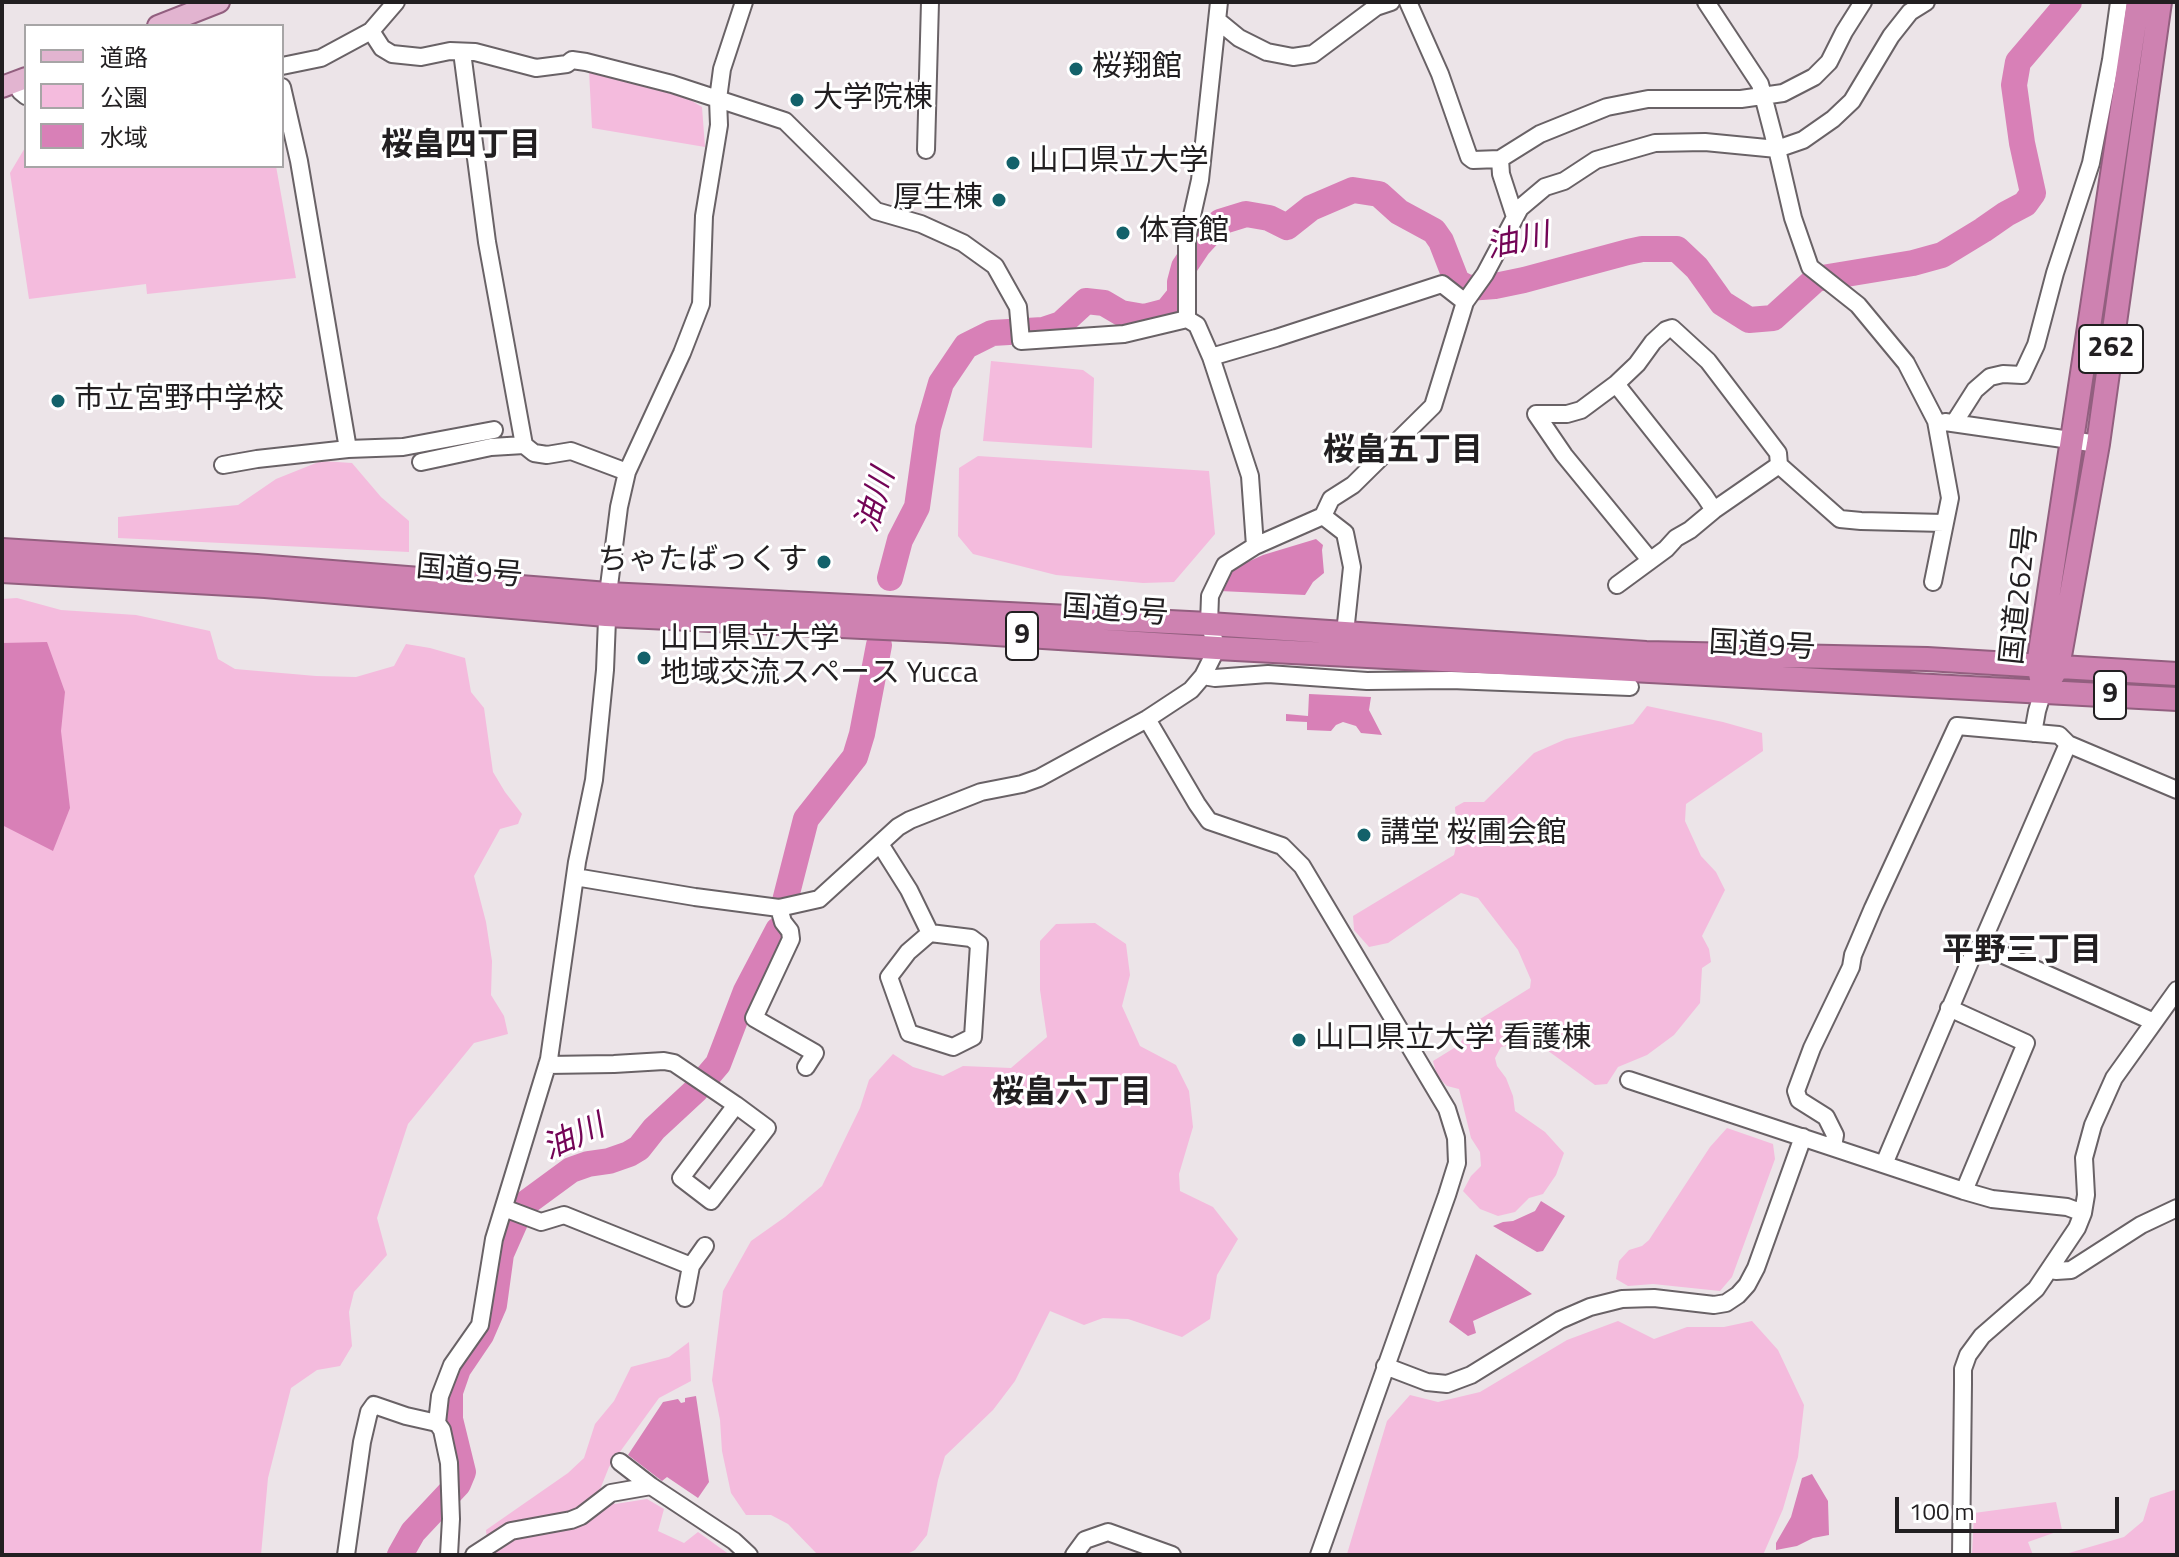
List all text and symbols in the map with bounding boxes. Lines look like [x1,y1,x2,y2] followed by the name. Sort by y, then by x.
[24,24,284,168] legend
[100,39,148,75] text: 道路
[1092,51,1182,87] place label: 桜翔館
[1067,60,1085,78] marker: 桜翔館
[100,79,148,115] text: 公園
[813,82,933,118] place label: 大学院棟
[788,91,806,109] marker: 大学院棟
[100,119,148,155] text: 水域
[381,128,541,166] district label: 桜畠四丁目
[1029,145,1209,181] place label: 山口県立大学
[1004,154,1022,172] marker: 山口県立大学
[893,182,983,218] place label: 厚生棟
[990,191,1008,209] marker: 厚生棟
[1139,215,1229,251] place label: 体育館
[1483,218,1553,268] water label: 油川
[1114,224,1132,242] marker: 体育館
[2079,325,2143,373] road number: 262
[74,383,284,419] place label: 市立宮野中学校
[49,392,67,410] marker: 市立宮野中学校
[1323,433,1483,471] district label: 桜畠五丁目
[849,465,905,537] water label: 油川
[1996,523,2046,667] street label: 国道262号
[598,544,808,580] place label: ちゃたばっくす
[414,550,524,596] street label: 国道9号
[815,553,833,571] marker: ちゃたばっくす
[1060,590,1170,634] street label: 国道9号
[1006,612,1038,660] road number: 9
[660,623,978,694] place label: 山口県立大学 地域交流スペース Yucca
[1708,626,1816,668] street label: 国道9号
[635,649,653,667] marker: 山口県立大学 地域交流スペース Yucca
[2094,671,2126,719] road number: 9
[1380,817,1567,853] place label: 講堂 桜圃会館
[1355,826,1373,844] marker: 講堂 桜圃会館
[1942,933,2102,971] district label: 平野三丁目
[1315,1022,1592,1058] place label: 山口県立大学 看護棟
[1290,1031,1308,1049] marker: 山口県立大学 看護棟
[992,1075,1152,1113] district label: 桜畠六丁目
[537,1108,611,1170] water label: 油川
[1899,1481,2123,1531] scale bar
[1909,1493,1975,1529] text: 100 m

